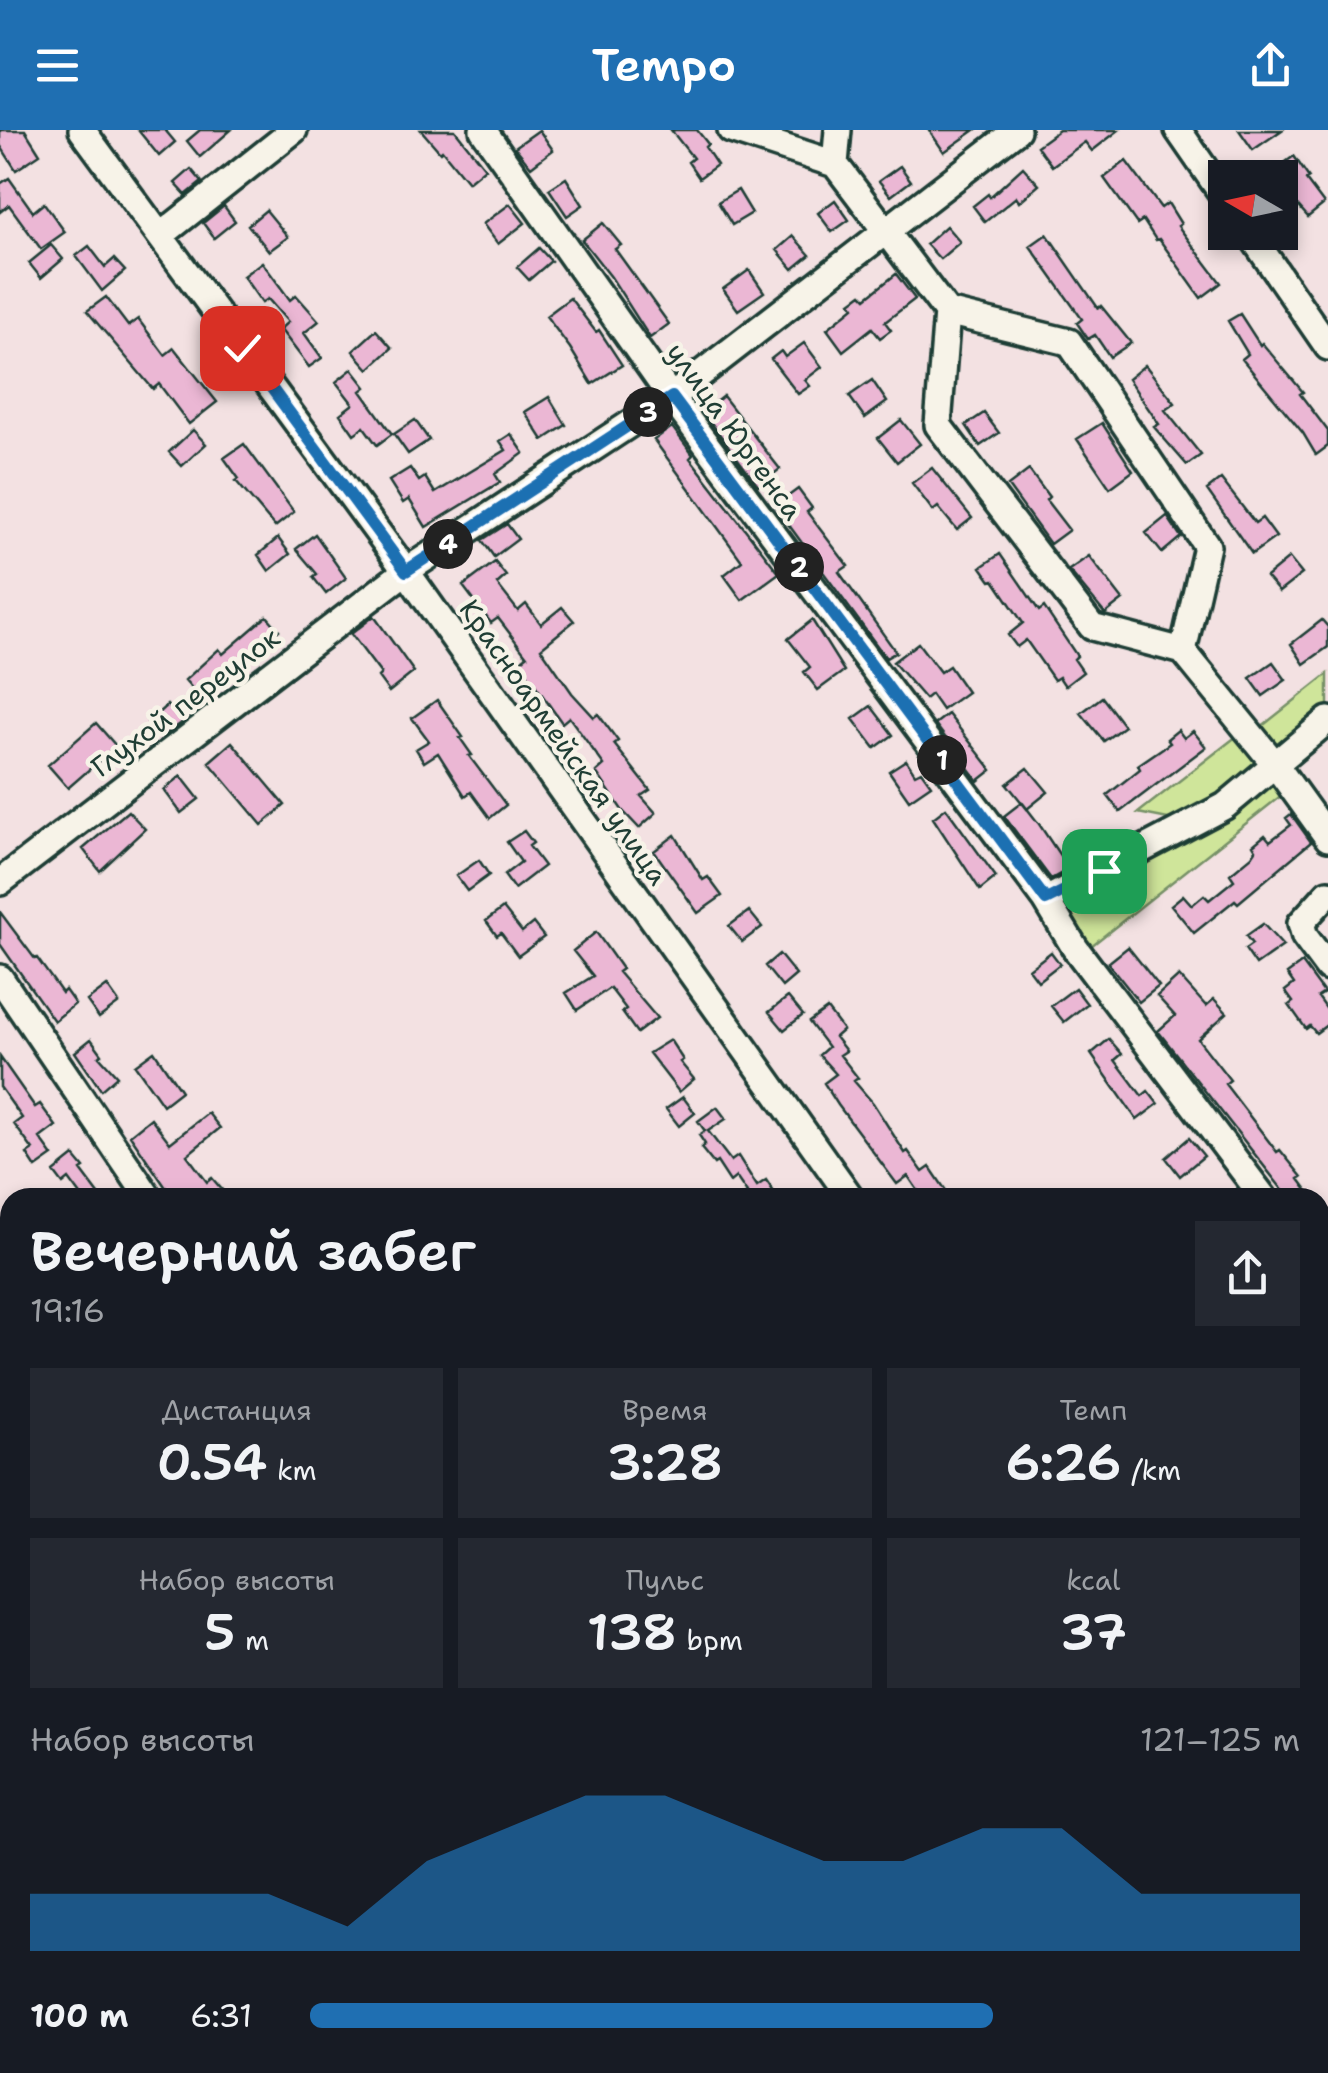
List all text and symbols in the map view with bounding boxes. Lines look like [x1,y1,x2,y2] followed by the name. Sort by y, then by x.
[592,35,736,95] text: Tempo
[30,38,85,93] icon: menu
[1243,38,1298,93] icon: share
[1208,160,1298,250] north arrow
[1208,160,1298,250] map controls
[200,306,285,391] pin
[215,321,270,376] icon: check
[658,335,812,527] street label: улица Юргенса
[623,387,673,437] pin: 3
[638,393,658,431] text: 3
[423,519,473,569] pin: 4
[438,525,458,563] text: 4
[774,542,824,592] pin: 2
[789,548,809,586] text: 2
[451,592,677,892] street label: Красноармейская улица
[83,618,287,786] street label: Глухой переулок
[917,735,967,785] pin: 1
[936,741,948,779] text: 1
[1062,829,1147,914] pin
[1077,844,1132,899] icon: arrive
[30,1214,476,1288] text: Вечерний забег
[1195,1221,1300,1326] button: share
[30,1289,105,1332] text: 19:16
[162,1391,312,1429] text: Дистанция
[622,1391,708,1429] text: Время
[1059,1391,1127,1429] text: Темп
[157,1429,267,1496] text: 0.54
[607,1429,723,1496] text: 3:28
[1005,1429,1122,1496] text: 6:26
[267,1451,317,1489] text: km
[1122,1451,1181,1489] text: /km
[138,1561,335,1599] text: Набор высоты
[626,1561,704,1599] text: Пульс
[1066,1561,1121,1599] text: kcal
[204,1599,235,1666] text: 5
[587,1599,677,1666] text: 138
[1060,1599,1127,1666] text: 37
[235,1621,269,1659] text: m
[677,1621,743,1659] text: bpm
[30,1718,255,1761] text: Набор высоты
[1140,1718,1300,1761] text: 121–125 m
[30,1994,129,2037] text: 100 m
[190,1994,252,2037] text: 6:31

